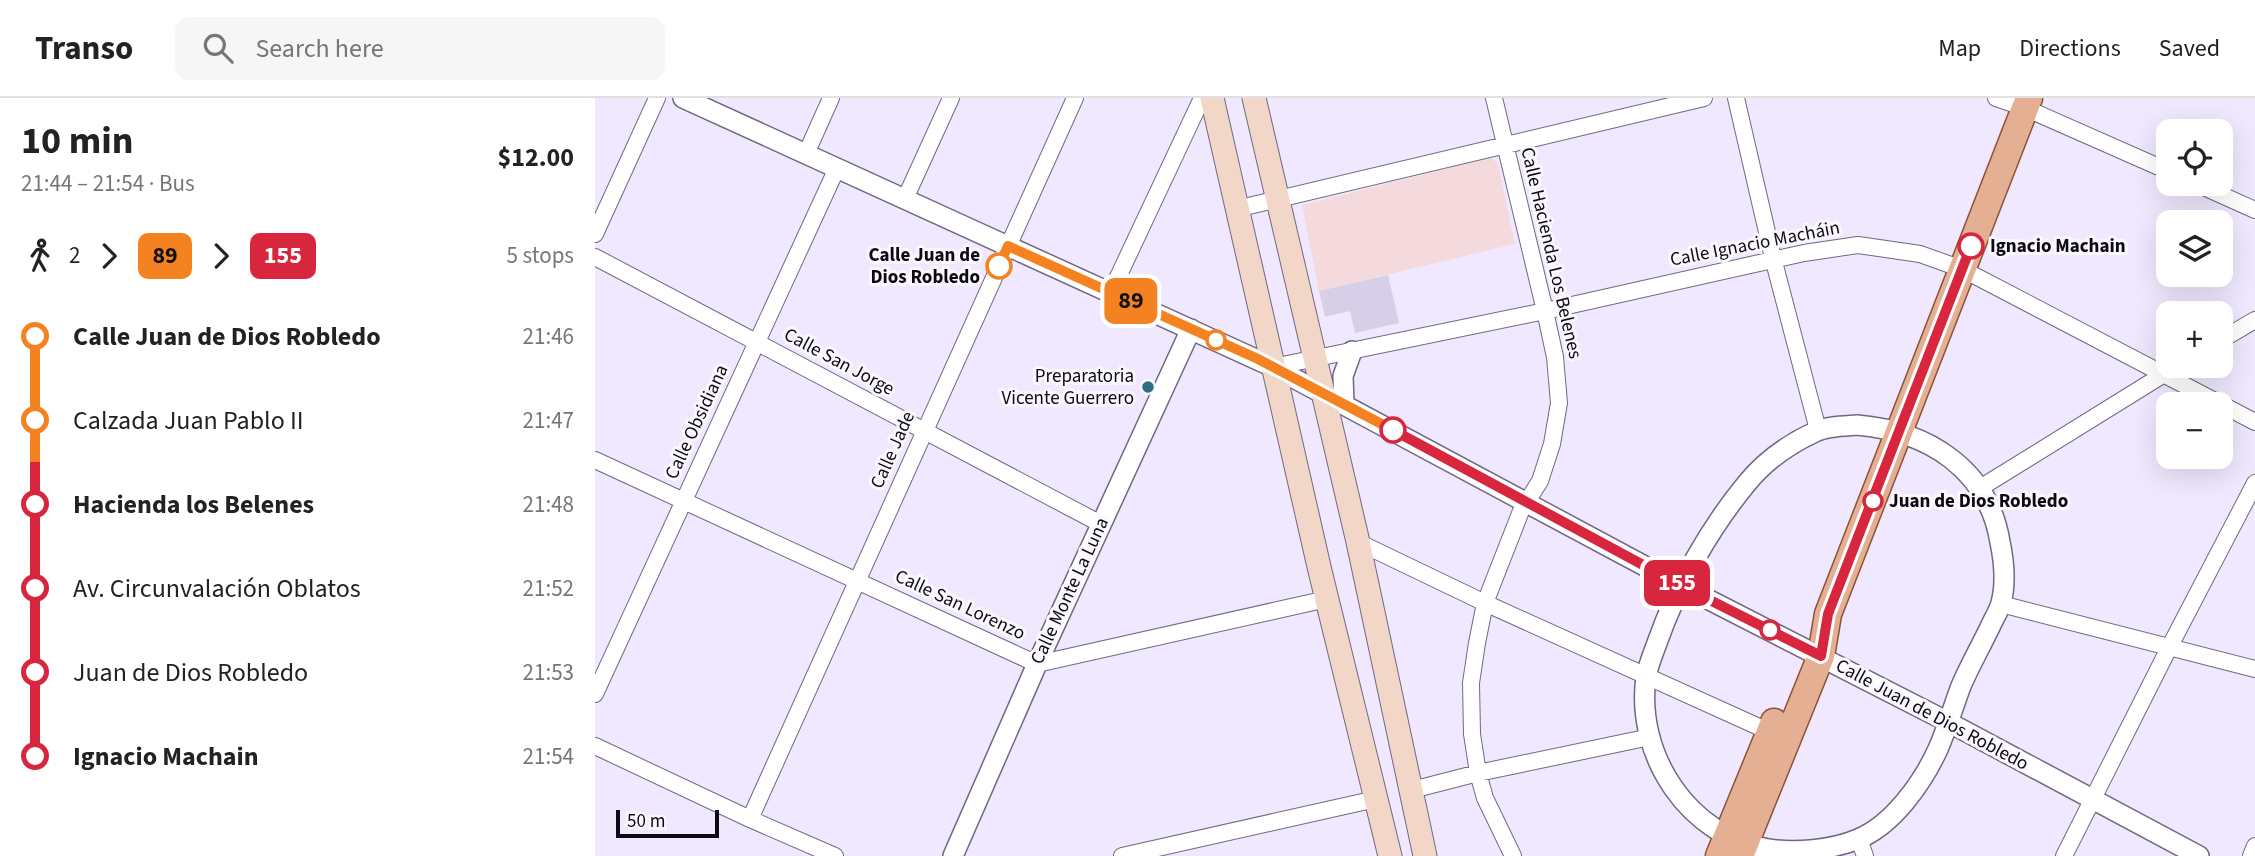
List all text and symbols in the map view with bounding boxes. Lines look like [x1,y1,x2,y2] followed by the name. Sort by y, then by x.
[175,17,665,80] search box
[35,25,133,72] text: Transo
[199,29,237,67] icon: search
[255,30,384,67] text: Search here
[1938,31,1981,66] text: Map
[2019,31,2121,66] text: Directions
[2159,31,2220,66] text: Saved
[21,114,134,168] text: 10 min
[2156,119,2233,469] map controls
[2156,119,2233,196] button: locate
[498,139,574,176] text: $12.00
[1514,145,1588,361] street label: Calle Hacienda Los Belenes
[21,167,195,200] text: 21:44 – 21:54 · Bus
[2156,210,2233,287] button: layers
[1668,214,1842,274] street label: Calle Ignacio Macháin
[1958,233,1984,259] marker: Ignacio Machain
[1990,233,2126,260] place label: Ignacio Machain
[21,237,59,275] icon: walk
[90,237,128,275] icon: forward
[202,237,240,275] icon: forward
[152,238,178,273] text: 89
[264,238,302,273] text: 155
[69,239,80,272] text: 2
[507,239,574,272] text: 5 stops
[869,242,980,291] place label: Calle Juan de Dios Robledo
[986,253,1012,279] marker: Calle Juan de Dios Robledo
[1099,278,1163,324] line badge: 89
[1118,283,1144,318] text: 89
[2156,301,2233,378] button: +
[73,318,381,355] text: Calle Juan de Dios Robledo
[523,320,574,353] text: 21:46
[779,321,899,403] street label: Calle San Jorge
[1206,330,1226,350] unlabelled marker
[659,360,735,484] street label: Calle Obsidiana
[1001,363,1134,412] place label: Preparatoria Vicente Guerrero
[1140,379,1156,395] marker: Preparatoria Vicente Guerrero
[2156,392,2233,469] button: −
[73,402,304,439] text: Calzada Juan Pablo II
[523,404,574,437] text: 21:47
[864,407,922,493] street label: Calle Jade
[1380,417,1406,443] unlabelled marker
[73,486,314,523] text: Hacienda los Belenes
[523,488,574,521] text: 21:48
[1889,488,2068,515] place label: Juan de Dios Robledo
[1863,491,1883,511] marker: Juan de Dios Robledo
[1024,513,1116,669] street label: Calle Monte La Luna
[1637,560,1717,606] line badge: 155
[890,563,1030,647] street label: Calle San Lorenzo
[1658,565,1696,600] text: 155
[73,570,361,607] text: Av. Circunvalación Oblatos
[523,572,574,605] text: 21:52
[1760,620,1780,640] unlabelled marker
[1831,653,2033,777] street label: Calle Juan de Dios Robledo
[73,654,308,691] text: Juan de Dios Robledo
[523,656,574,689] text: 21:53
[73,738,259,775] text: Ignacio Machain
[523,740,574,773] text: 21:54
[616,807,719,839] scale bar
[627,808,665,835] text: 50 m

